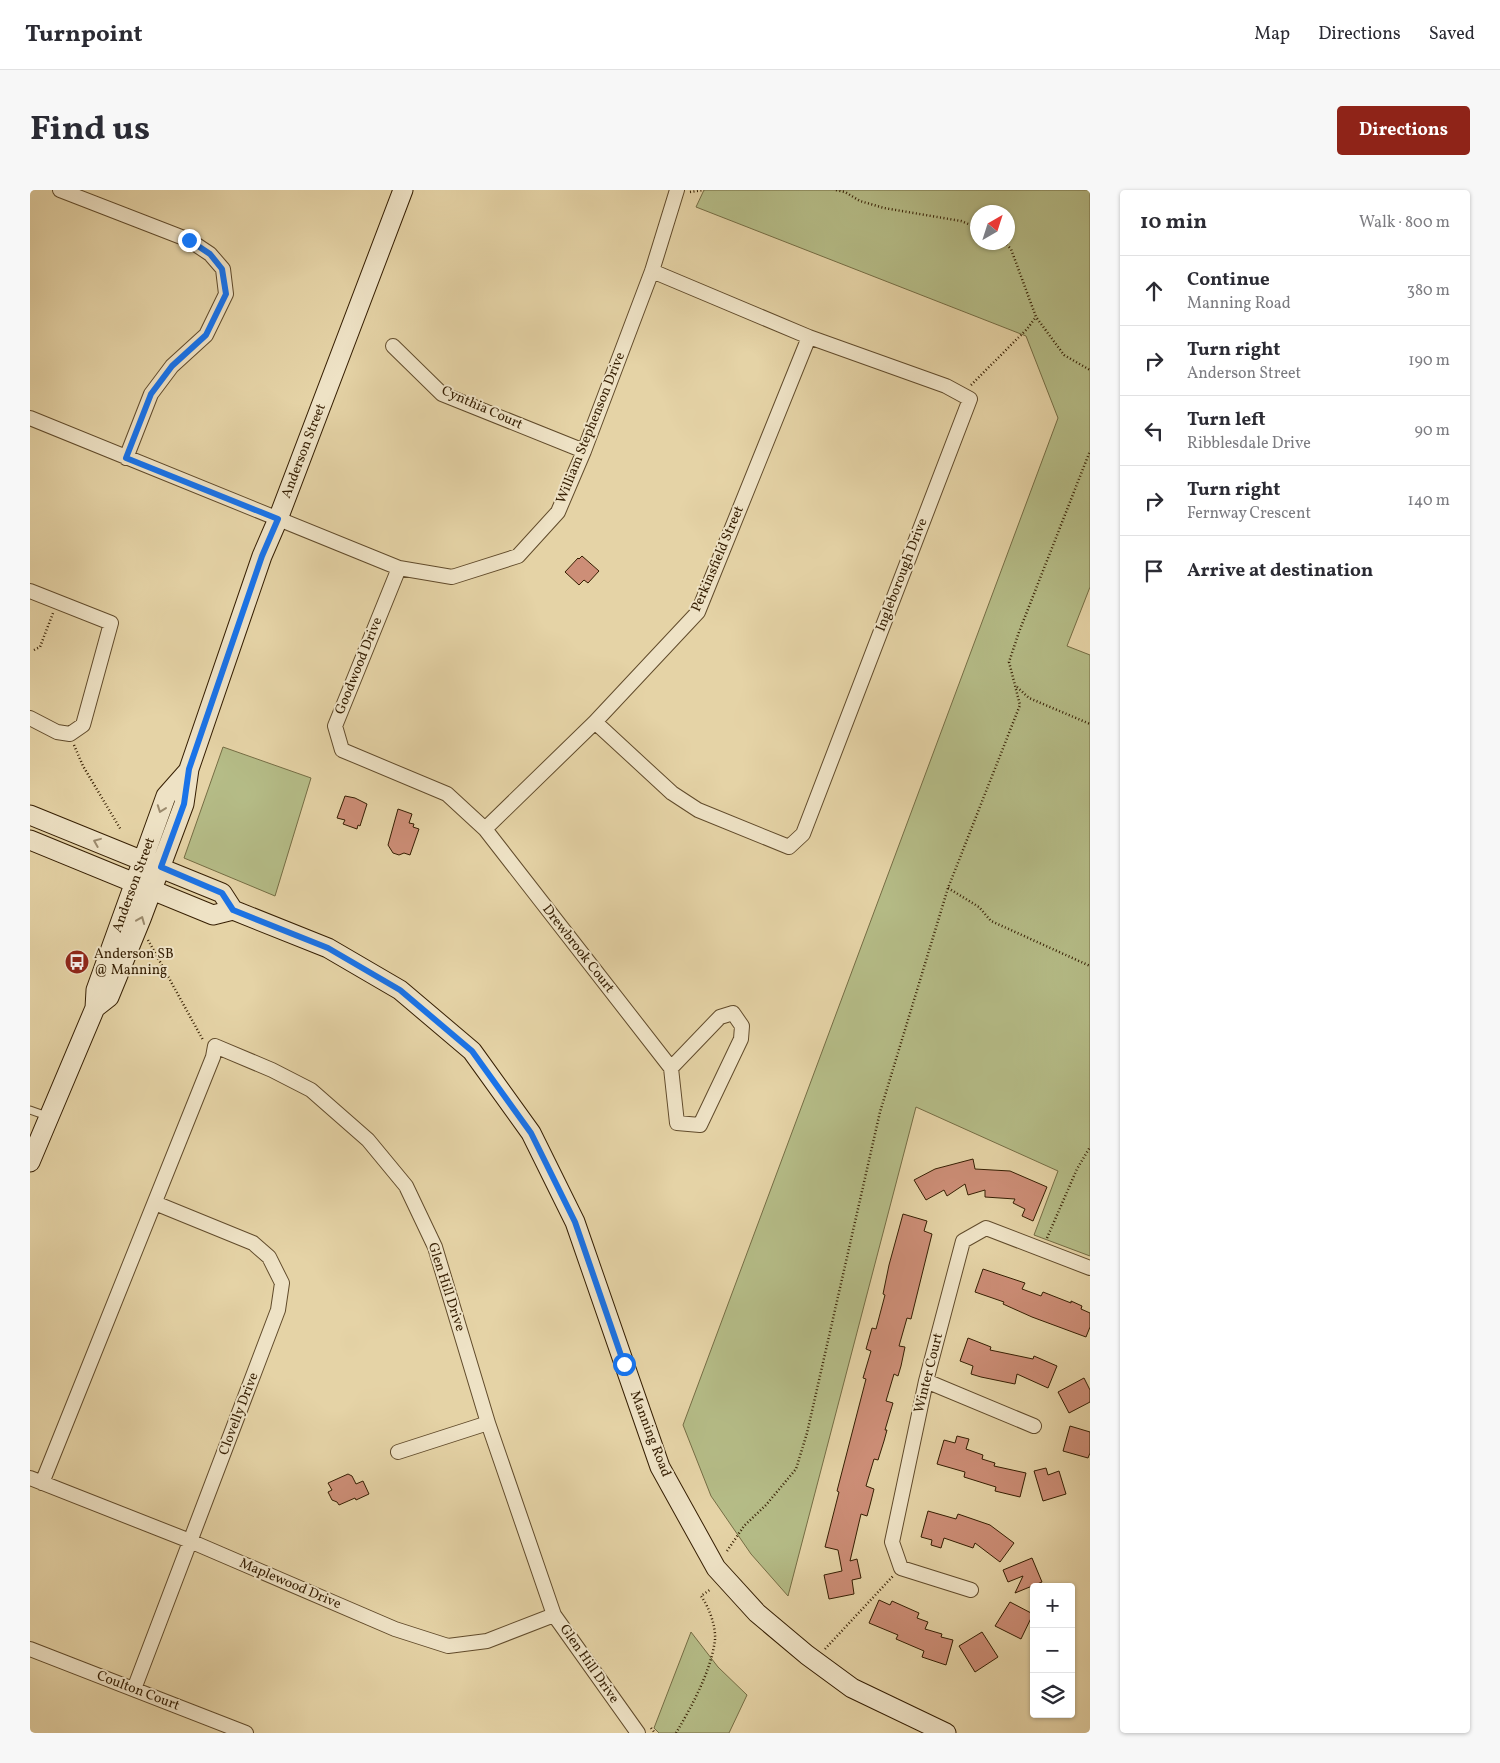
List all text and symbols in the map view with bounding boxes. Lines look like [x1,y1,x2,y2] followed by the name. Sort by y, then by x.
[25,18,143,52] text: Turnpoint
[1254,22,1290,47] text: Map
[1318,22,1401,47] text: Directions
[1429,22,1475,47] text: Saved
[30,106,150,154] text: Find us
[1337,106,1470,155] button: Directions
[970,205,1015,250] north arrow
[1140,208,1207,237] text: 10 min
[1359,212,1450,234] text: Walk · 800 m
[178,229,201,252] route end
[1187,267,1270,293] text: Continue
[1140,277,1168,305] icon: ahead
[1407,280,1450,302] text: 380 m
[1187,293,1291,315] text: Manning Road
[1187,337,1280,363] text: Turn right
[1140,347,1168,375] icon: right
[552,349,630,507] street label: William Stephenson Drive
[1408,350,1450,372] text: 190 m
[1187,363,1301,385] text: Anderson Street
[438,382,526,434] street label: Cynthia Court
[277,401,331,501] street label: Anderson Street
[1187,407,1266,433] text: Turn left
[1140,417,1168,445] icon: left
[1414,420,1450,442] text: 90 m
[1187,433,1311,455] text: Ribblesdale Drive
[1187,477,1280,503] text: Turn right
[1140,487,1168,515] icon: right
[1408,490,1450,512] text: 140 m
[687,503,749,615] street label: Perkinsfield Street
[1187,503,1311,525] text: Fernway Crescent
[872,515,933,634] street label: Ingleborough Drive
[1140,557,1168,585] icon: arrive
[1187,558,1373,584] text: Arrive at destination
[331,614,387,718] street label: Goodwood Drive
[157,804,167,813] one-way arrow
[108,835,160,935] street label: Anderson Street
[93,838,102,848] one-way arrow
[537,901,619,997] street label: Drewbrook Court
[135,916,145,924] one-way arrow
[94,945,174,980] place label: Anderson SB @ Manning
[64,949,90,975] bus stop icon: Anderson SB @ Manning
[423,1240,469,1334] street label: Glen Hill Drive
[910,1331,948,1415] street label: Winter Court
[613,1353,636,1376] route start
[215,1370,264,1458] street label: Clovelly Drive
[625,1388,675,1480] street label: Manning Road
[236,1554,344,1614] street label: Maplewood Drive
[1030,1583,1075,1718] map controls
[1030,1583,1075,1628] button: +
[555,1621,623,1708] street label: Glen Hill Drive
[1030,1628,1075,1673] button: −
[94,1666,182,1716] street label: Coulton Court
[1030,1673,1075,1718] button: layers

